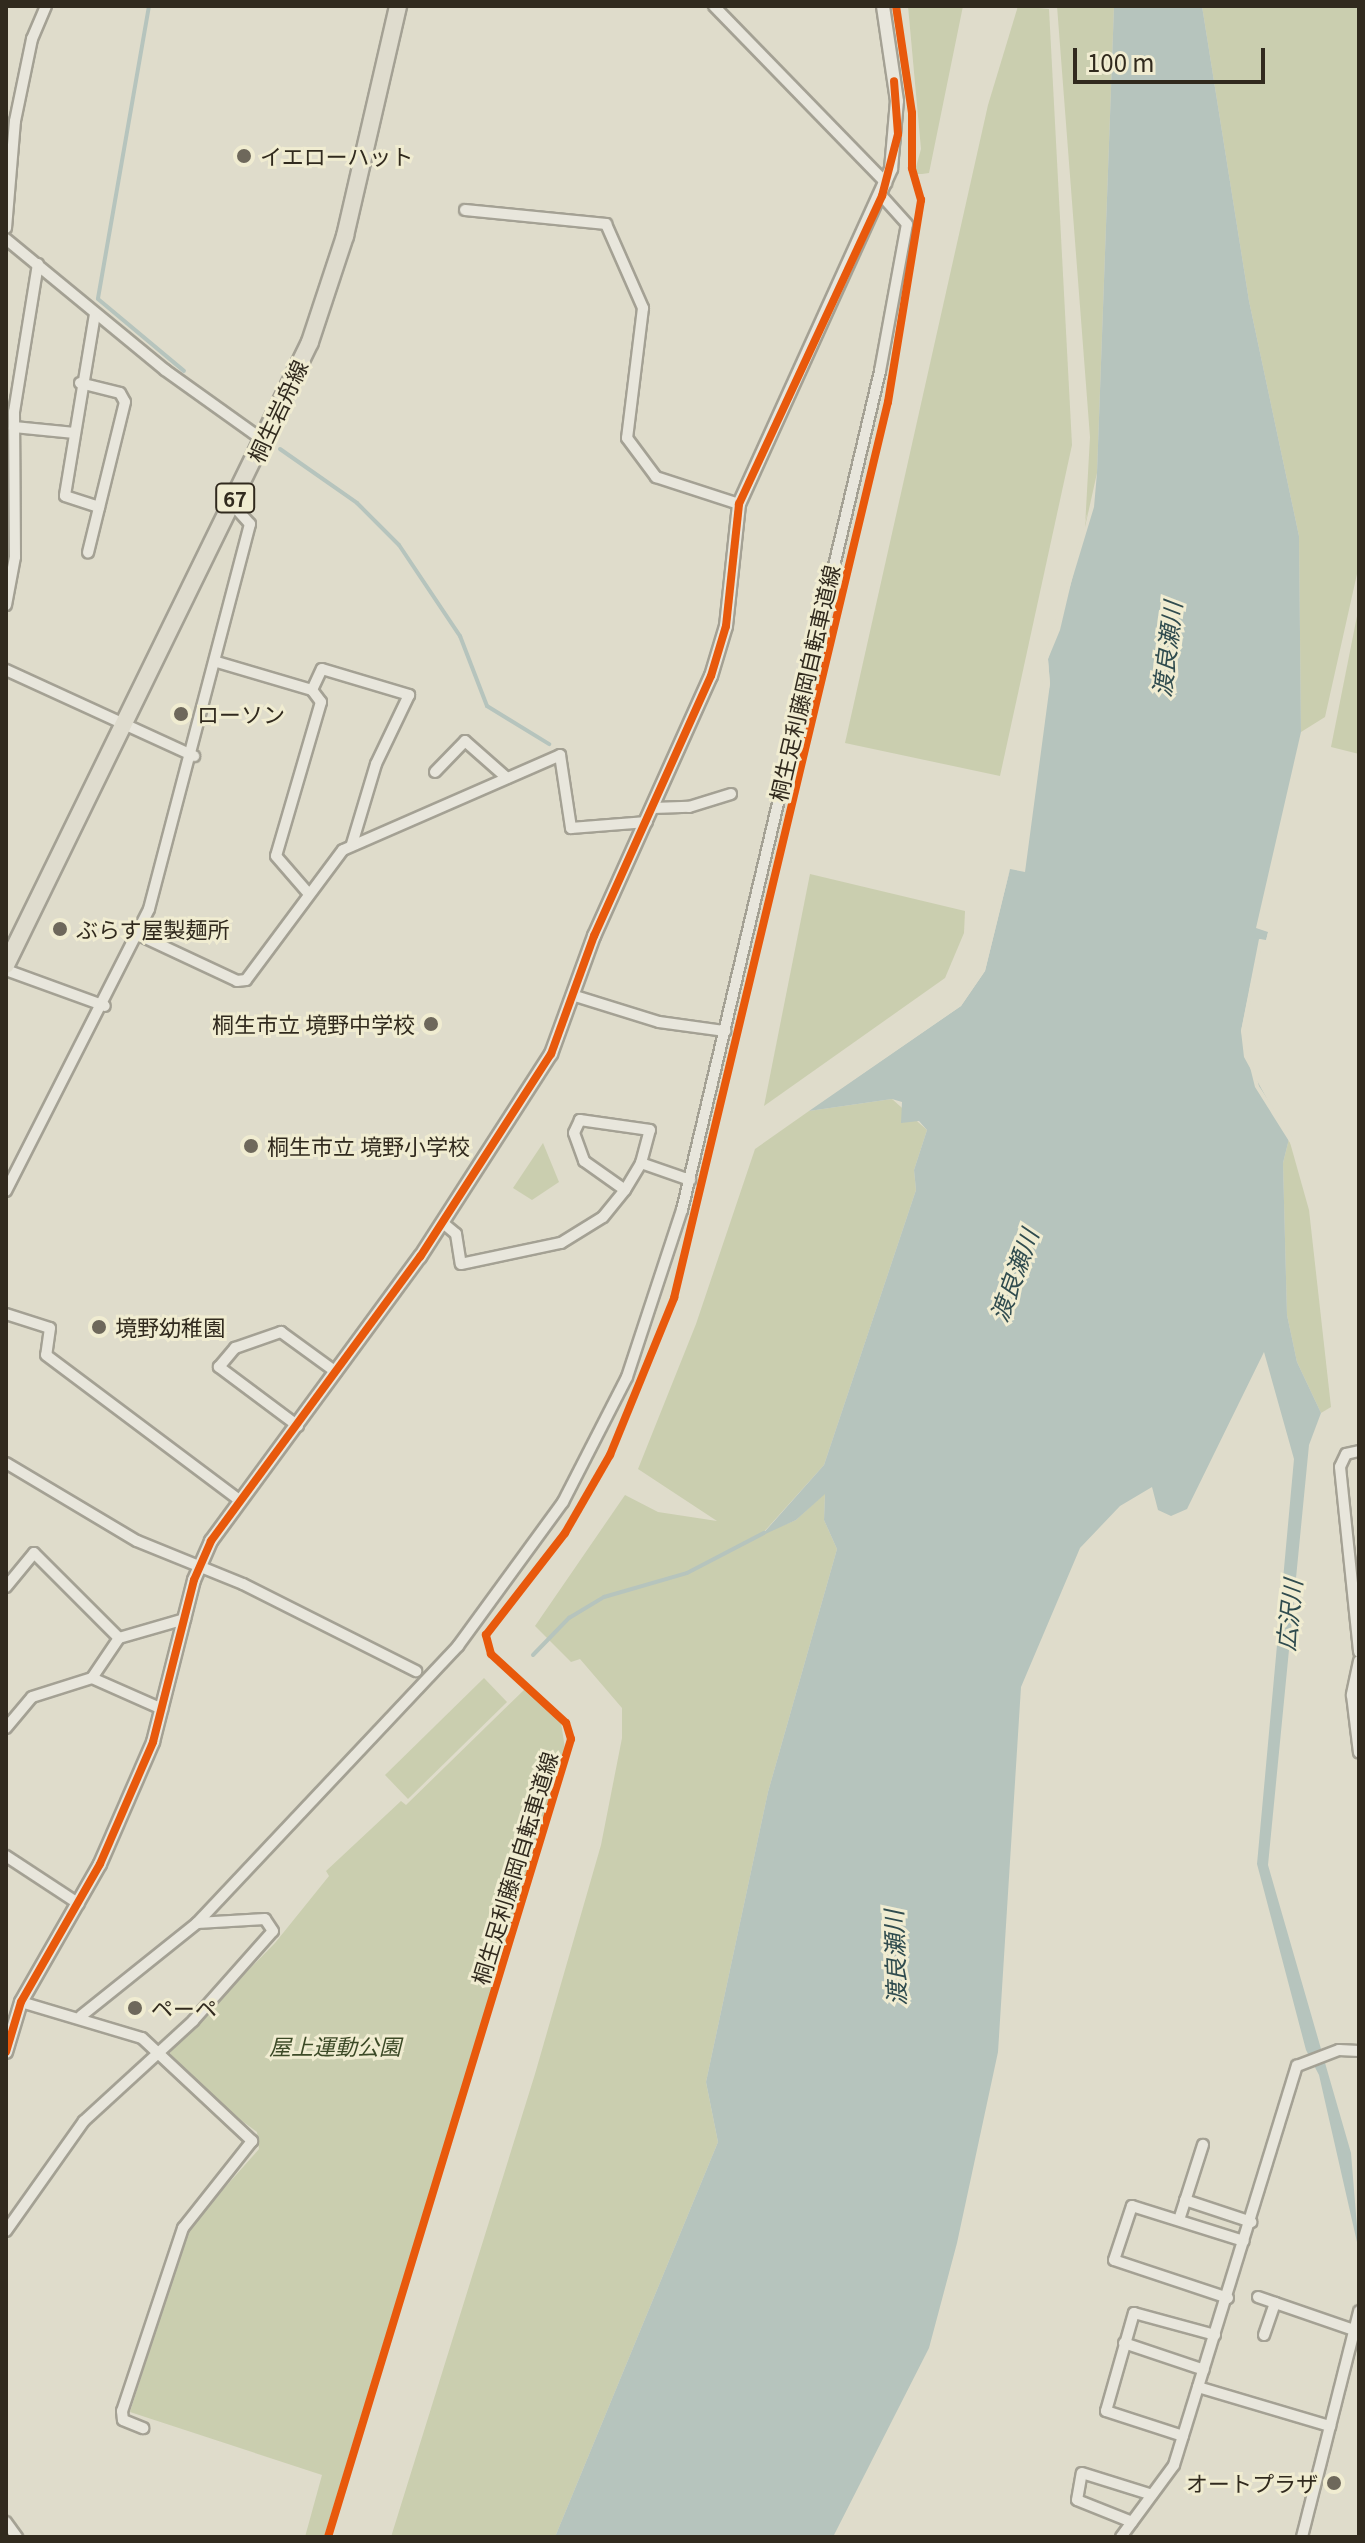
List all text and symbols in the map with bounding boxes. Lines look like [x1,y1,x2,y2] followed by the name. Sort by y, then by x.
[1077,32,1269,82] scale bar
[1087,44,1155,79] text: 100 m
[260,143,414,169] place label: イエローハット
[235,147,253,165] marker: イエローハット
[242,356,312,466] street label: 桐生岩舟線
[215,482,255,514] road number: 67
[764,562,844,804] street label: 桐生足利藤岡自転車道線
[1146,600,1186,698] water label: 渡良瀬川
[197,701,285,727] place label: ローソン
[172,705,190,723] marker: ローソン
[76,916,230,942] place label: ぶらす屋製麺所
[51,920,69,938] marker: ぶらす屋製麺所
[212,1011,415,1037] place label: 桐生市立 境野中学校
[422,1015,440,1033] marker: 桐生市立 境野中学校
[267,1133,470,1159] place label: 桐生市立 境野小学校
[242,1137,260,1155] marker: 桐生市立 境野小学校
[983,1225,1043,1325] water label: 渡良瀬川
[115,1314,225,1340] place label: 境野幼稚園
[90,1318,108,1336] marker: 境野幼稚園
[1270,1578,1306,1652] water label: 広沢川
[466,1748,562,1988] street label: 桐生足利藤岡自転車道線
[878,1910,910,2006] water label: 渡良瀬川
[151,1995,217,2021] place label: ペーペ
[126,1999,144,2017] marker: ペーペ
[269,2033,401,2059] park label: 屋上運動公園
[1186,2470,1318,2496] place label: オートプラザ
[1325,2474,1343,2492] marker: オートプラザ

